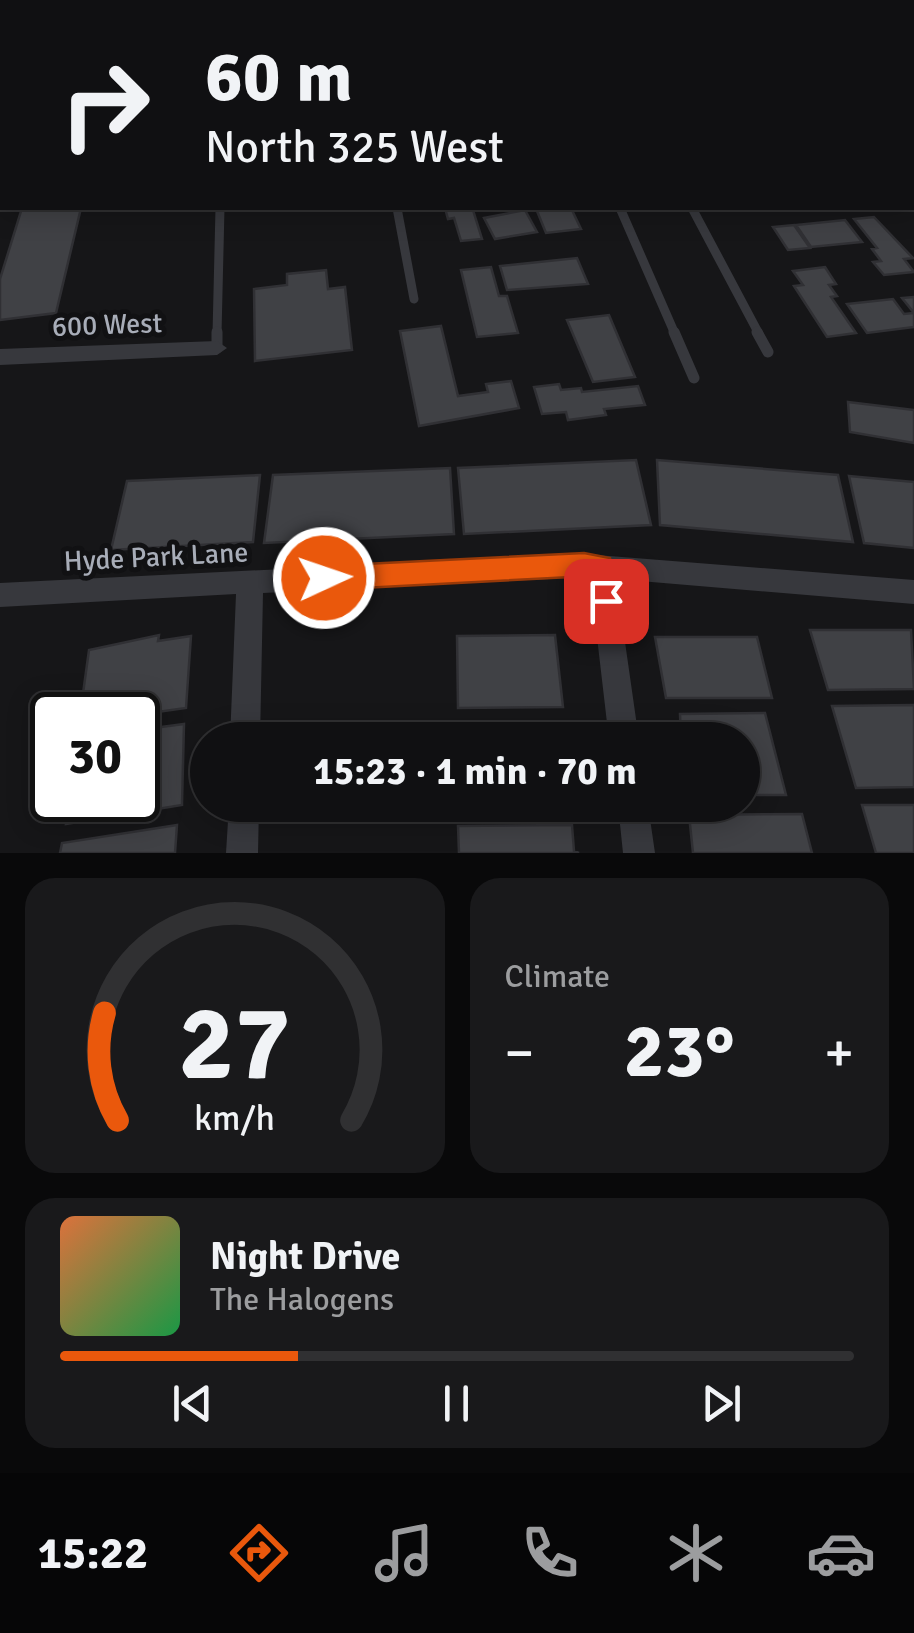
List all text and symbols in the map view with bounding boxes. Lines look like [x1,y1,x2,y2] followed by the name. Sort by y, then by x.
[205,34,353,120] text: 60 m
[40,40,170,170] icon: right
[205,120,504,175] text: North 325 West
[51,306,163,344] street label: 600 West
[272,526,376,630] position arrow
[63,535,249,579] street label: Hyde Park Lane
[564,559,649,644] pin
[579,574,634,629] icon: arrive
[30,692,160,822] speed limit sign: 30
[313,748,637,795] text: 15:23 · 1 min · 70 m
[505,957,610,996] text: Climate
[179,980,291,1108] text: 27
[624,1005,735,1098] text: 23°
[505,1019,534,1087] text: −
[824,1019,854,1087] text: +
[194,1096,275,1140] text: km/h
[210,1233,400,1280] text: Night Drive
[210,1280,394,1319] text: The Halogens
[165,1376,220,1431] icon: previous
[429,1376,484,1431] icon: pause
[694,1376,749,1431] icon: next
[224,1518,294,1588] icon: directions
[369,1518,439,1588] icon: music
[515,1518,585,1588] icon: phone
[661,1518,731,1588] icon: climate
[806,1518,876,1588] icon: car
[38,1526,148,1581] text: 15:22

